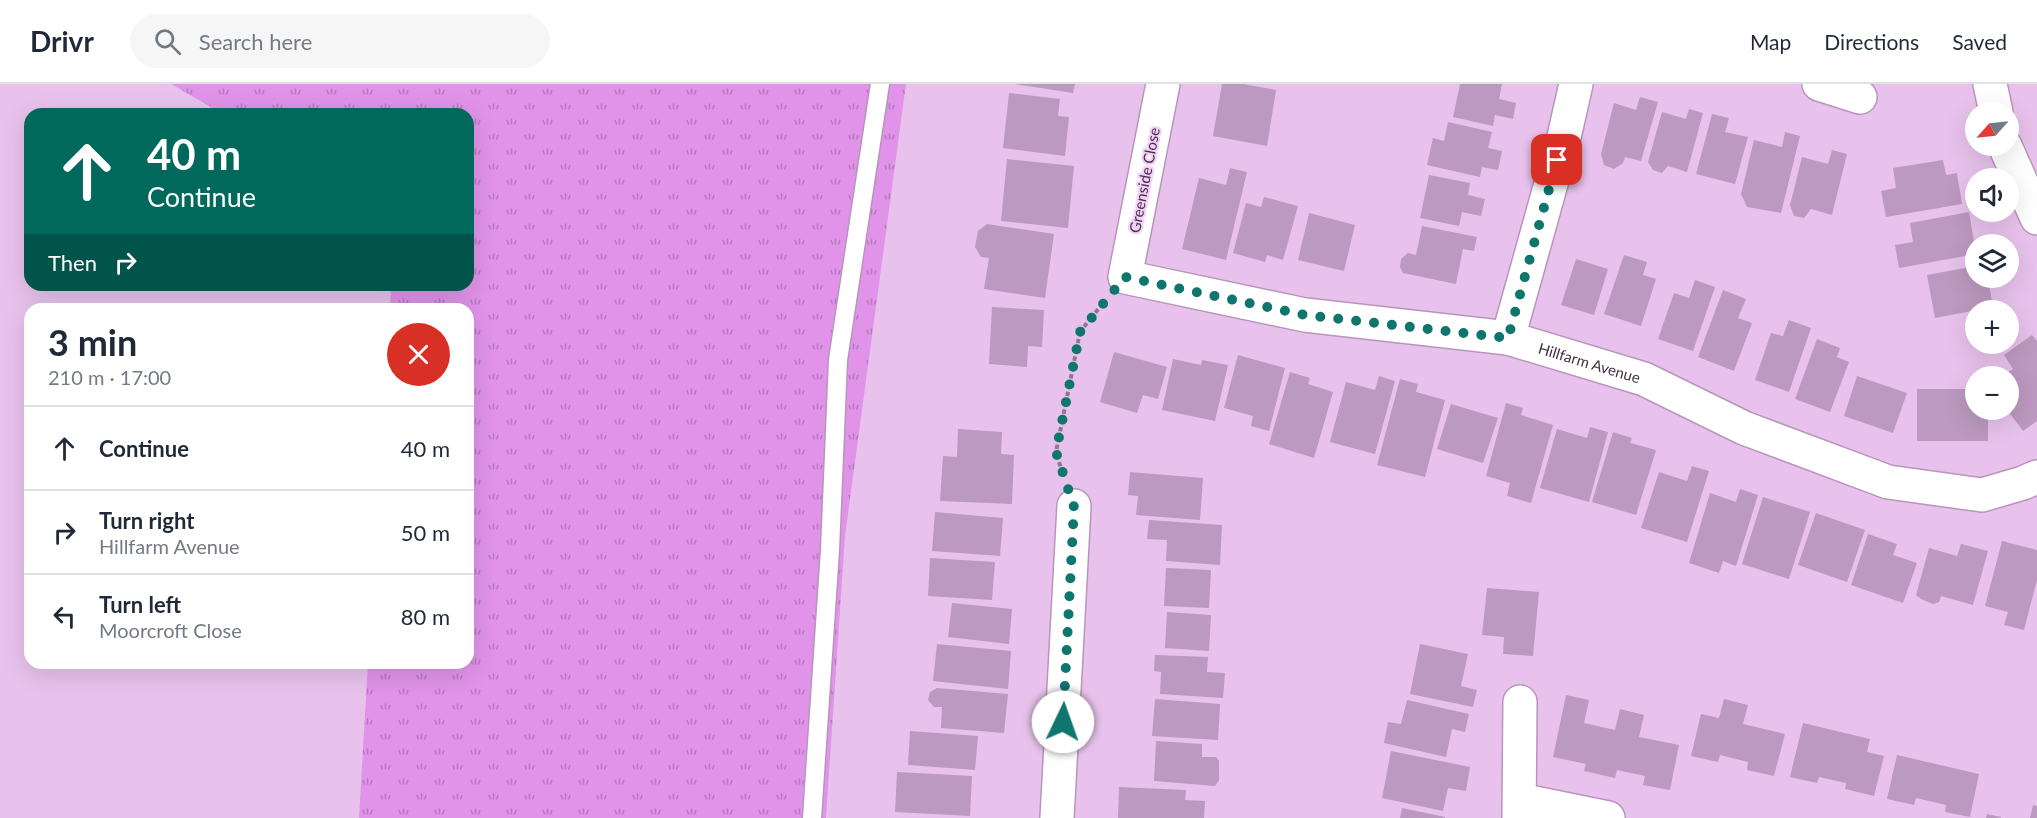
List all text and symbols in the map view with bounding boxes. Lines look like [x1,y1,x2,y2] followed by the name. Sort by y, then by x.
[130,14,550,68] search box
[30,24,94,58] text: Drivr
[151,25,184,58] icon: search
[199,28,312,55] text: Search here
[1750,29,1791,54] text: Map
[1824,29,1919,54] text: Directions
[1952,29,2007,54] text: Saved
[1965,102,2019,156] north arrow
[1965,102,2019,420] map controls
[1125,126,1163,234] street label: Greenside Close
[147,129,241,179] text: 40 m
[48,132,126,210] icon: ahead
[1531,134,1582,185] pin
[1540,143,1573,176] icon: arrive
[1965,168,2019,222] button: sound
[147,180,256,213] text: Continue
[1965,234,2019,288] button: layers
[109,246,142,279] icon: right
[48,249,97,276] text: Then
[1965,300,2019,354] button: +
[48,320,137,364] text: 3 min
[387,323,450,386] button: close
[1536,339,1643,386] street label: Hillfarm Avenue
[48,365,171,389] text: 210 m · 17:00
[1965,366,2019,420] button: −
[48,432,81,465] icon: ahead
[99,435,189,462] text: Continue
[401,435,450,462] text: 40 m
[99,507,194,534] text: Turn right
[48,516,81,549] icon: right
[401,519,450,546] text: 50 m
[99,534,240,558] text: Hillfarm Avenue
[99,591,181,618] text: Turn left
[48,600,81,633] icon: left
[401,603,450,630] text: 80 m
[99,618,242,642] text: Moorcroft Close
[1031,690,1095,754] position arrow

